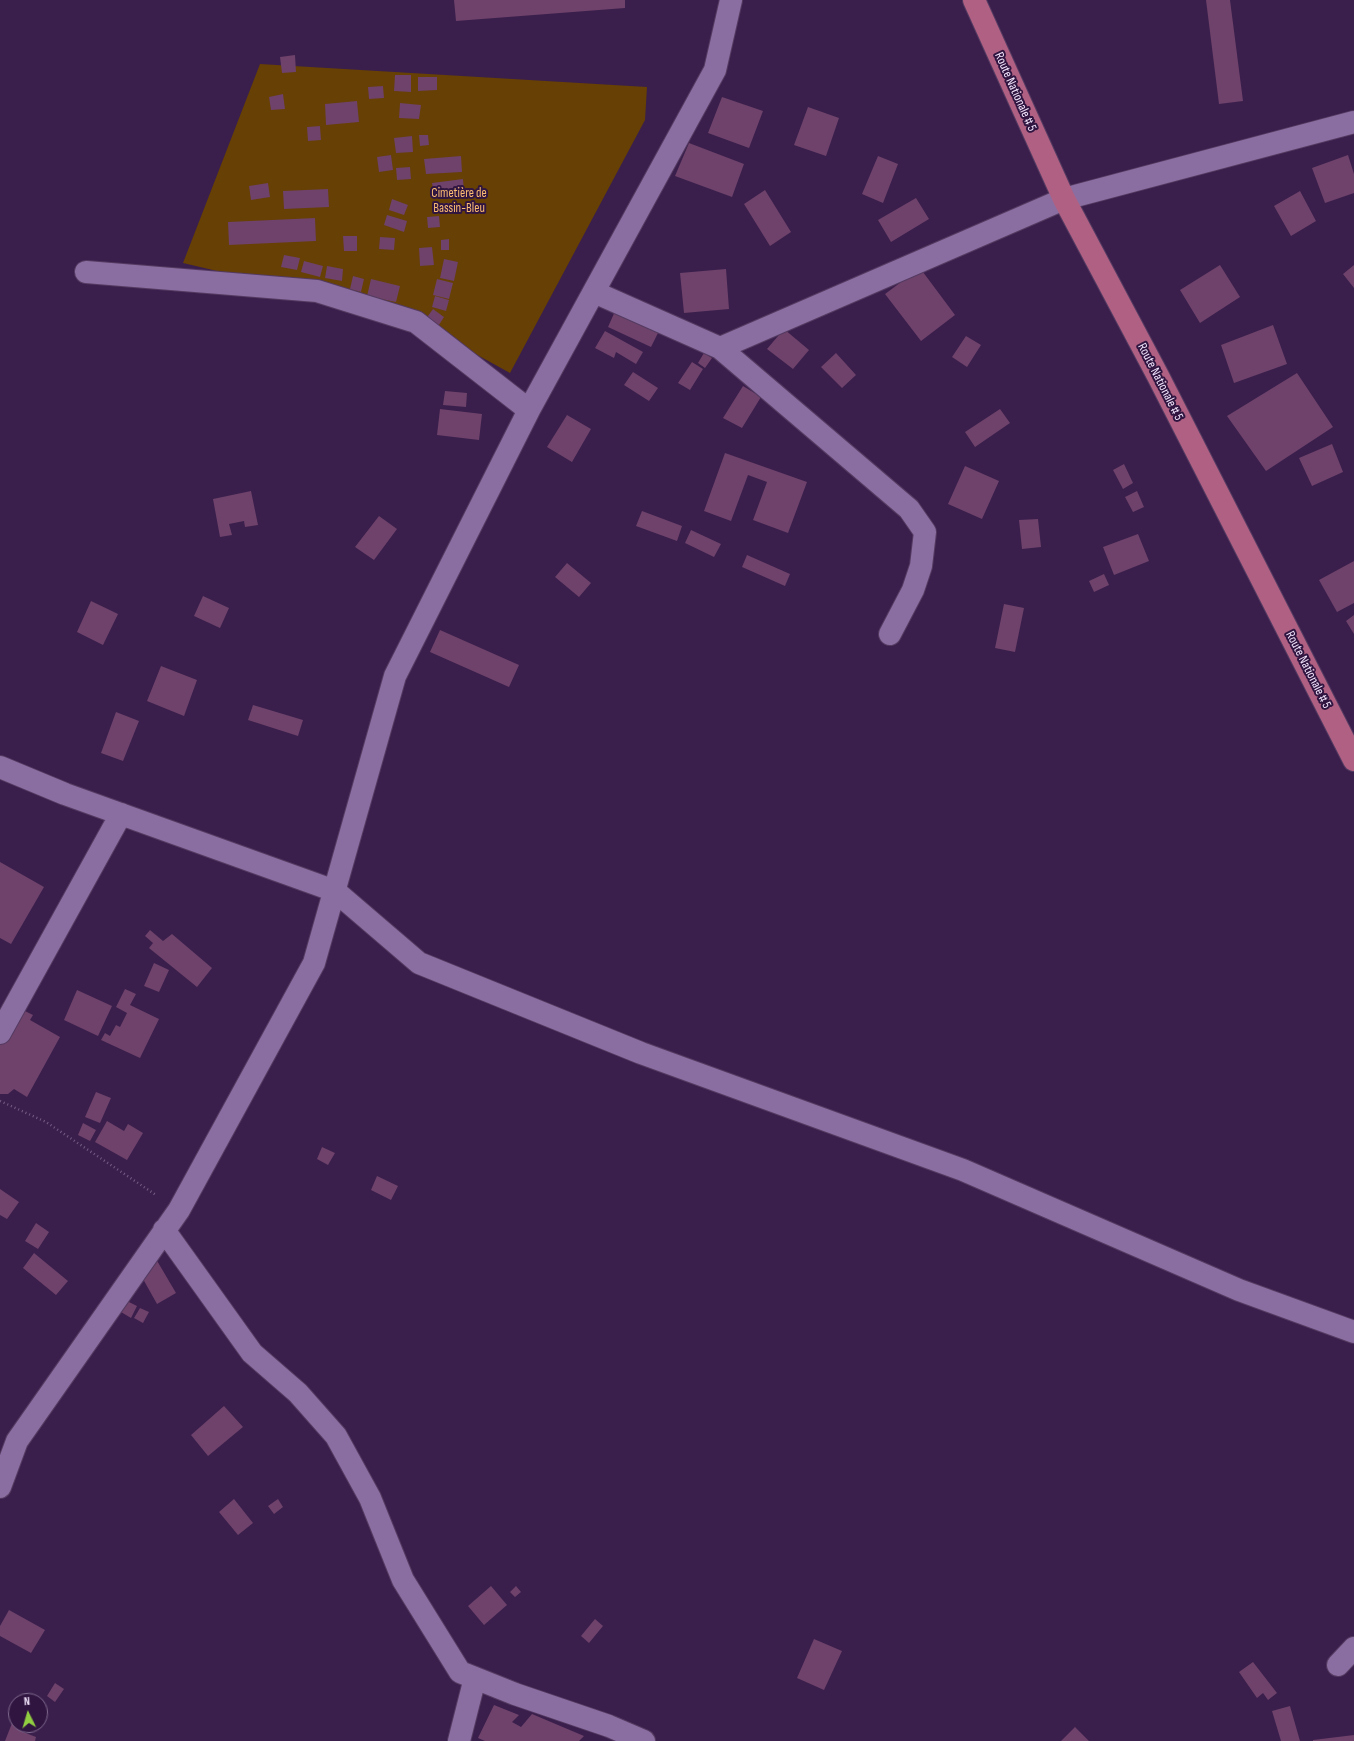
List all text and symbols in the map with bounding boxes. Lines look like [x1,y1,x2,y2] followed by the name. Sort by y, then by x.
[991,50,1039,134] street label: Route Nationale # 5
[431,186,487,217] park label: Cimetière de Bassin-Bleu
[1134,341,1186,423] street label: Route Nationale # 5
[1282,629,1334,711] street label: Route Nationale # 5
[8,1693,48,1733] north arrow
[24,1695,30,1708] text: N

